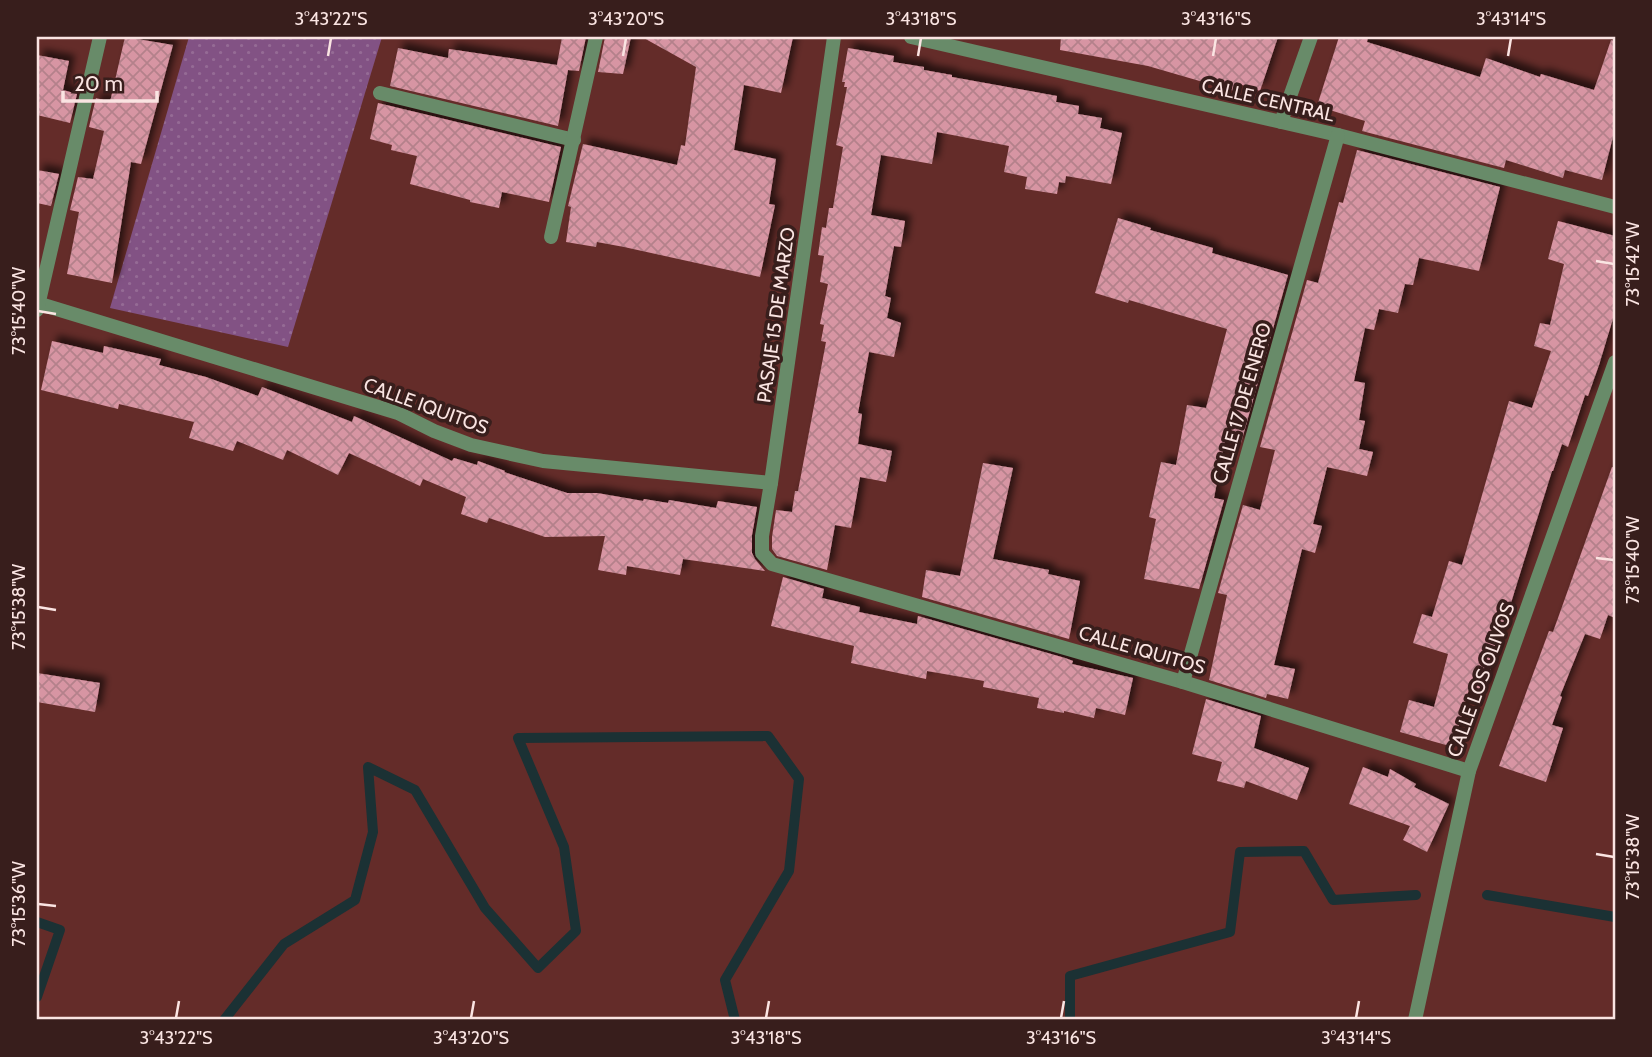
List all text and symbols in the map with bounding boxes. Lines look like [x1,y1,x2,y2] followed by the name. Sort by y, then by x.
[295,8,367,30] text: 3°43'22"S
[588,8,664,30] text: 3°43'20"S
[886,8,956,30] text: 3°43'18"S
[1181,8,1251,30] text: 3°43'16"S
[1476,8,1546,30] text: 3°43'14"S
[63,60,158,104] scale bar
[74,71,123,96] text: 20 m
[1199,74,1337,127] street label: CALLE CENTRAL
[1622,221,1644,307] text: 73°15'42"W
[752,226,800,404] street label: PASAJE 15 DE MARZO
[8,267,30,355] text: 73°15'40"W
[1208,320,1276,486] street label: CALLE 17 DE ENERO
[361,373,491,439] street label: CALLE IQUITOS
[1622,516,1644,604] text: 73°15'40"W
[8,564,30,650] text: 73°15'38"W
[1442,600,1520,760] street label: CALLE LOS OLIVOS
[1076,621,1208,679] street label: CALLE IQUITOS
[1622,814,1644,900] text: 73°15'38"W
[8,861,30,947] text: 73°15'36"W
[140,1027,212,1049] text: 3°43'22"S
[433,1027,509,1049] text: 3°43'20"S
[731,1027,801,1049] text: 3°43'18"S
[1026,1027,1096,1049] text: 3°43'16"S
[1321,1027,1391,1049] text: 3°43'14"S

